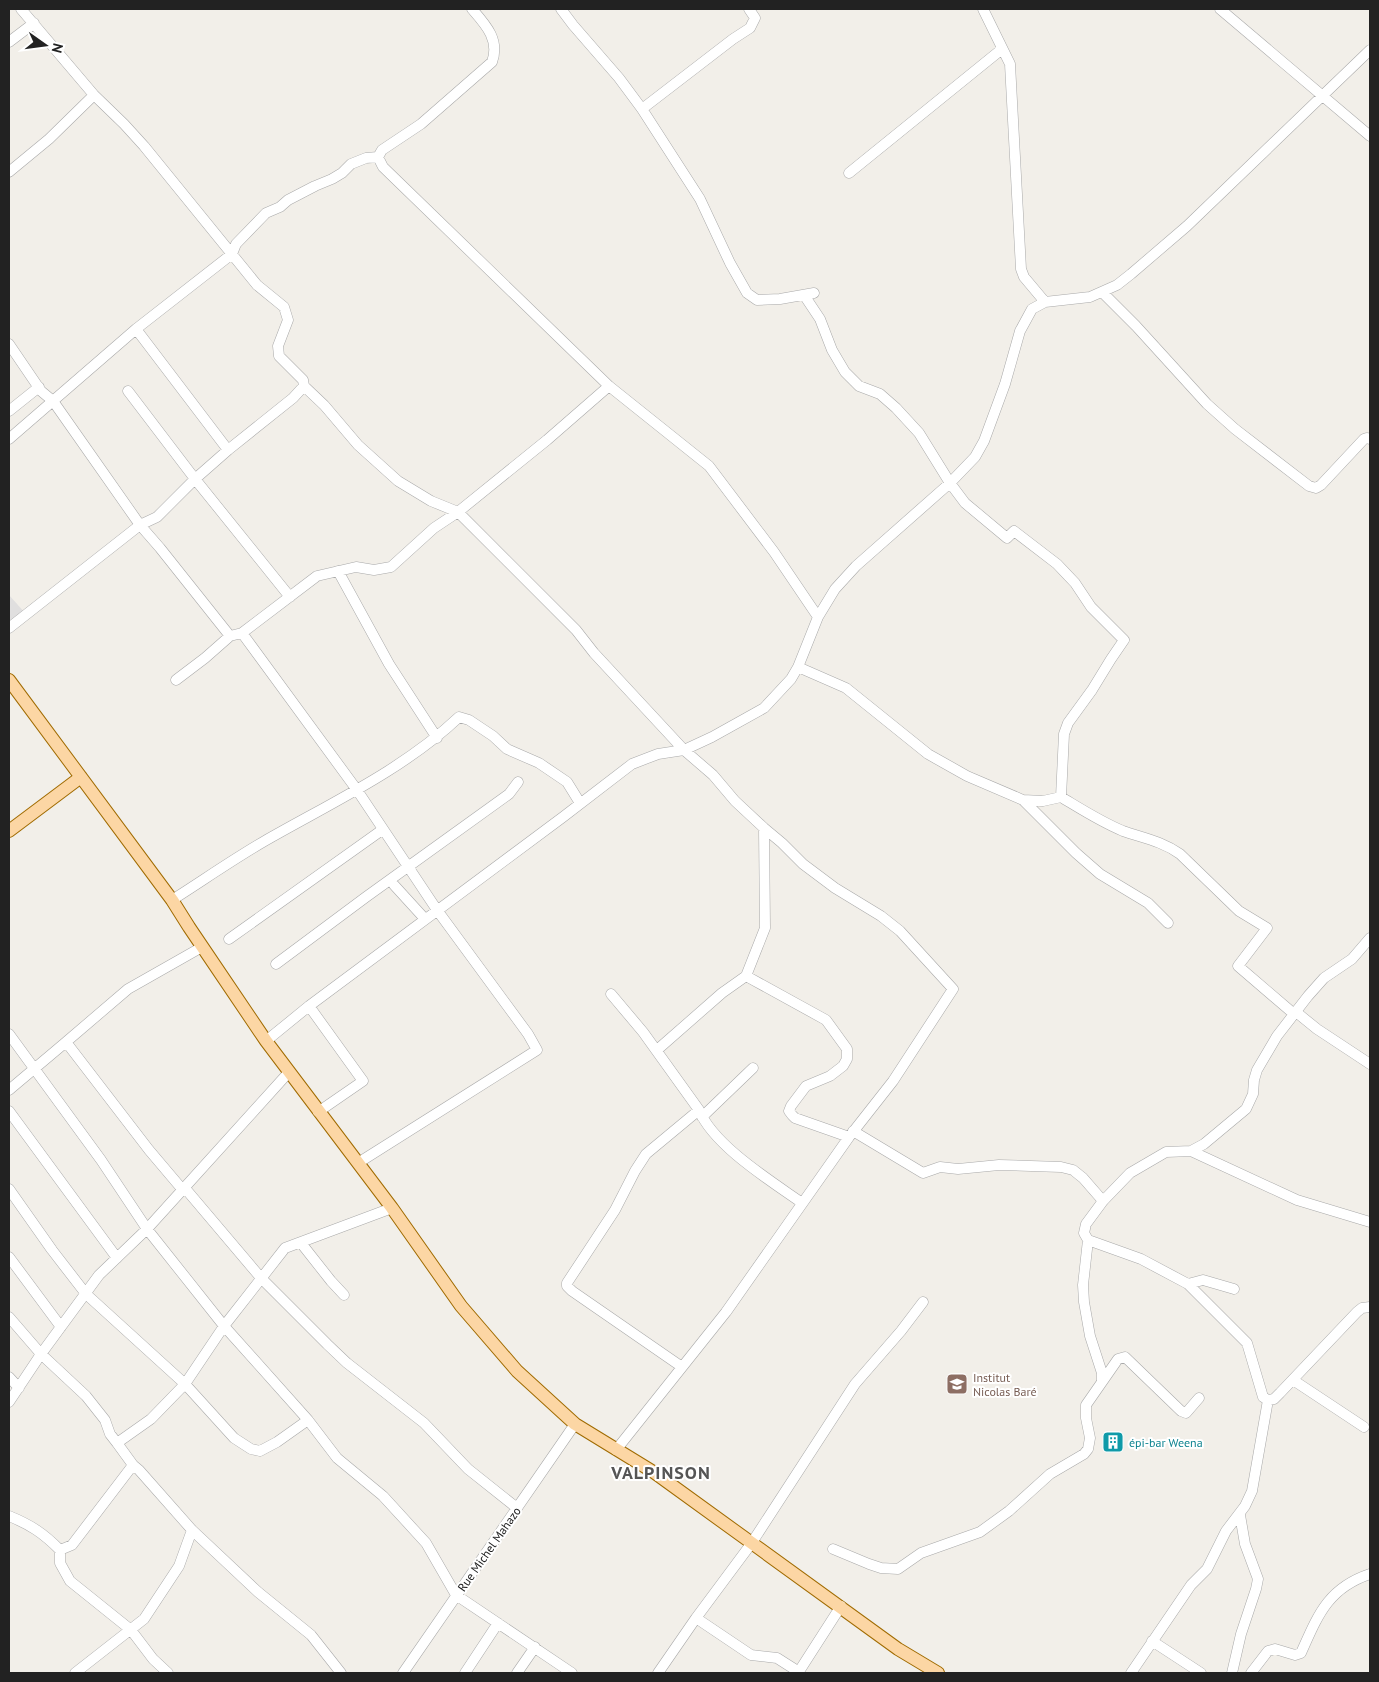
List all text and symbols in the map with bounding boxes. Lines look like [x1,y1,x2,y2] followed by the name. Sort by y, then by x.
[20,20,70,70] north arrow
[48,42,67,55] text: N
[973,1370,1037,1399] place label: Institut Nicolas Baré
[945,1372,969,1396] school or university icon: Institut Nicolas Baré
[1101,1430,1125,1454] building icon: épi-bar Weena
[1129,1435,1203,1450] place label: épi-bar Weena
[610,1461,711,1484] district label: VALPINSON
[454,1504,524,1594] street label: Rue Michel Mahazo

